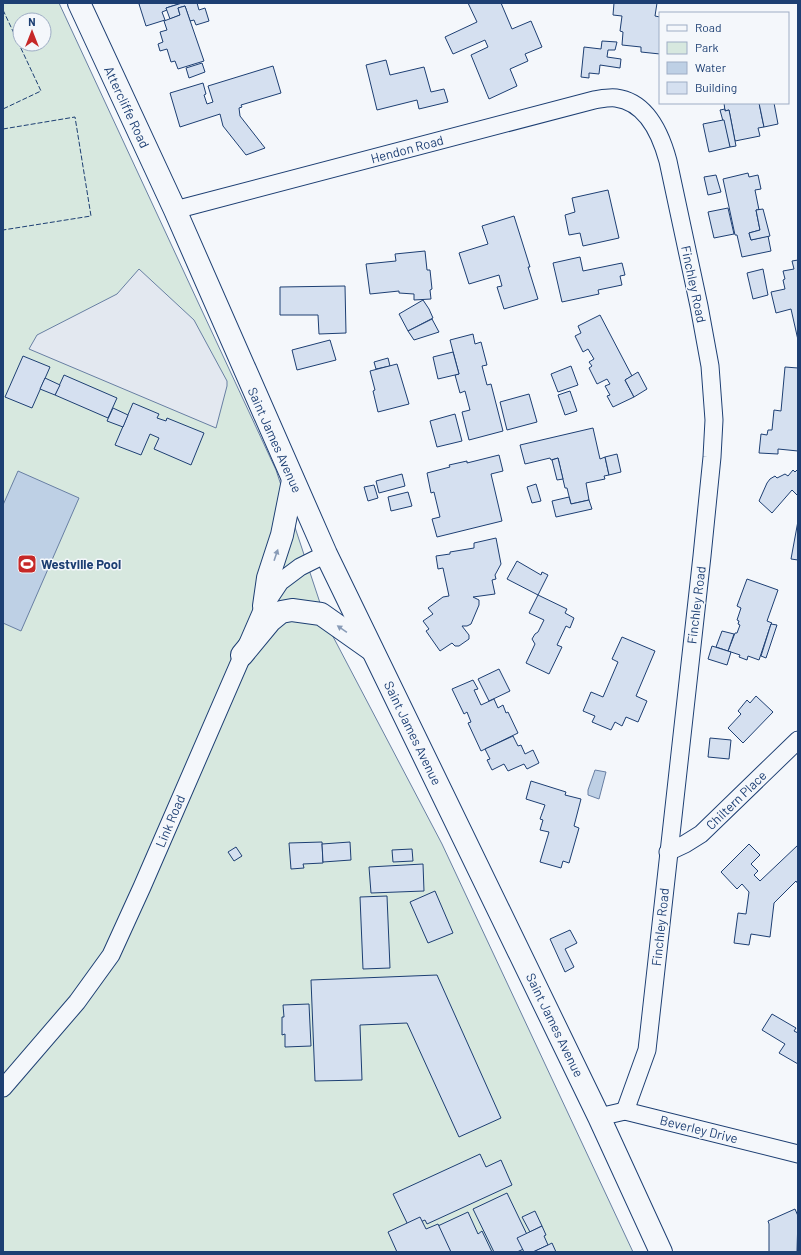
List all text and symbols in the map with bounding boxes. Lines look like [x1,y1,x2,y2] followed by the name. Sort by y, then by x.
[12,12,52,52] north arrow
[659,12,789,104] legend
[28,15,36,28] text: N
[695,20,722,34] text: Road
[695,40,719,54] text: Park
[695,60,727,74] text: Water
[101,63,153,151] street label: Attercliffe Road
[695,80,737,94] text: Building
[369,132,445,166] street label: Hendon Road
[678,244,710,324] street label: Finchley Road
[245,385,305,495] street label: Saint James Avenue
[273,548,279,560] one-way arrow
[16,553,38,575] sports icon: Westville Pool
[41,556,121,572] place label: Westville Pool
[683,565,709,645] street label: Finchley Road
[336,625,347,633] one-way arrow
[381,678,445,788] street label: Saint James Avenue
[702,767,770,833] street label: Chiltern Place
[152,792,188,850] street label: Link Road
[648,887,672,967] street label: Finchley Road
[523,970,587,1080] street label: Saint James Avenue
[658,1112,740,1146] street label: Beverley Drive

